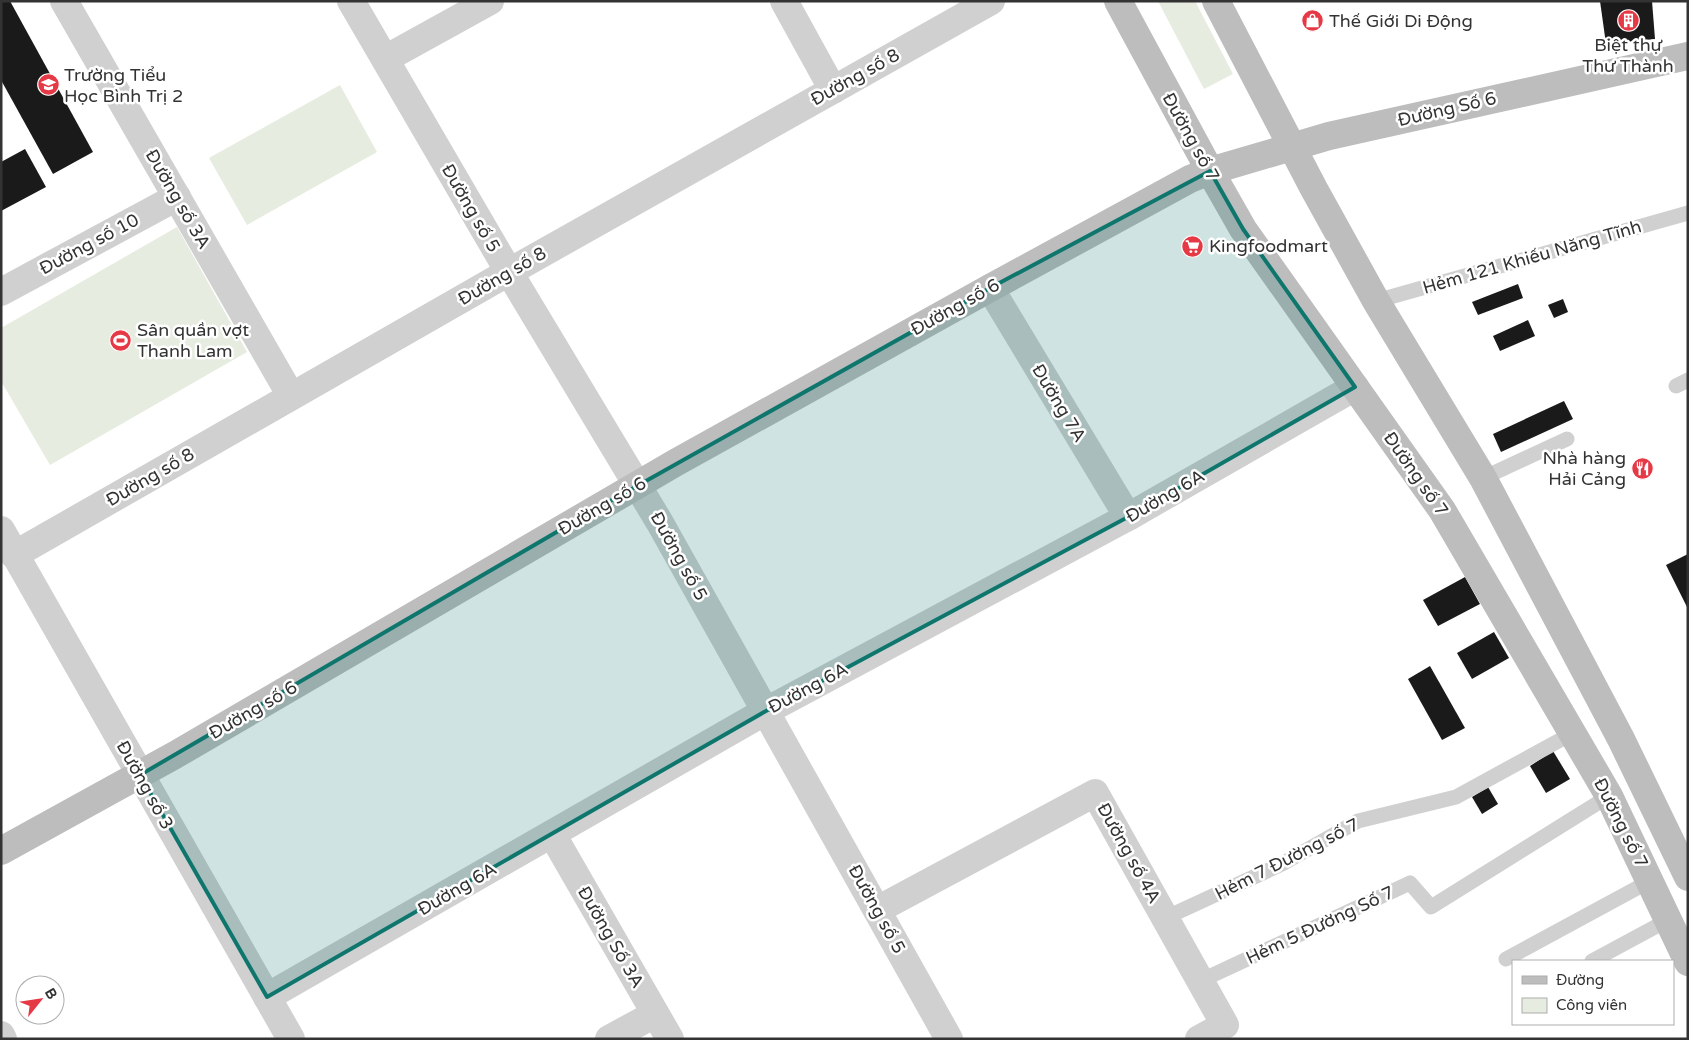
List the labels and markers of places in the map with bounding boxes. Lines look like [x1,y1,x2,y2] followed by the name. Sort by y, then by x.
[1616,8,1640,32] building icon: Biệt thự Thư Thành
[1301,9,1325,33] shop icon: Thế Giới Di Động
[1329,10,1473,32] place label: Thế Giới Di Động
[1582,34,1674,77] place label: Biệt thự Thư Thành
[64,64,183,107] place label: Trường Tiểu Học Bình Trị 2
[36,73,60,97] school or university icon: Trường Tiểu Học Bình Trị 2
[1181,234,1205,258] supermarket icon: Kingfoodmart
[1209,235,1328,257] place label: Kingfoodmart
[137,319,249,362] place label: Sân quần vợt Thanh Lam
[109,328,133,352] sports icon: Sân quần vợt Thanh Lam
[1543,447,1626,490] place label: Nhà hàng Hải Cảng
[1630,456,1654,480] restaurant icon: Nhà hàng Hải Cảng

